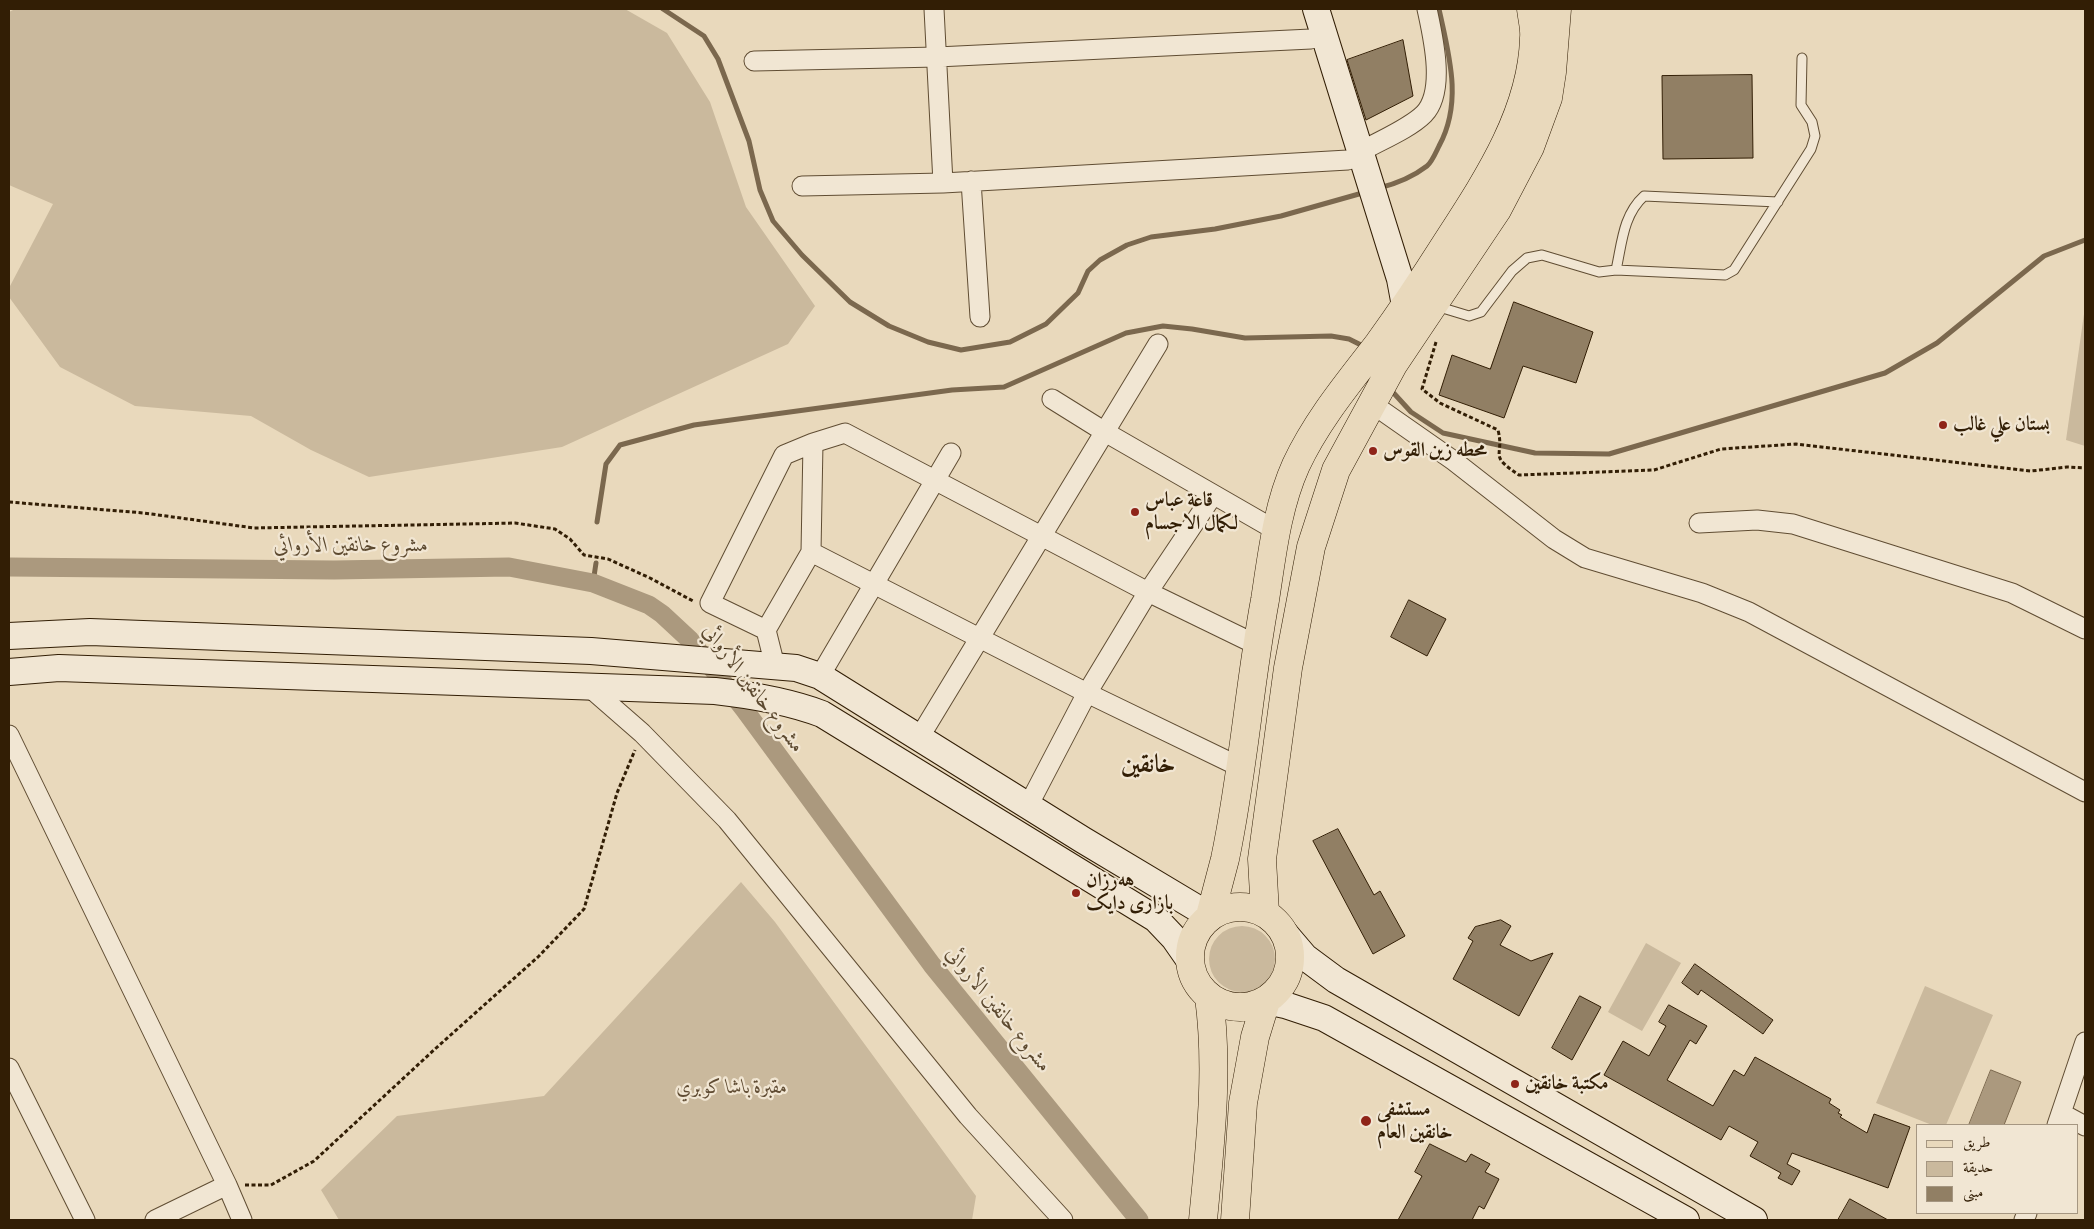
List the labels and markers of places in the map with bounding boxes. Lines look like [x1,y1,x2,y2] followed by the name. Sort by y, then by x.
[1953,413,2050,437] place label: بستان علي غالب
[1937,419,1949,431] marker: بستان علي غالب
[1383,439,1487,463] place label: محطه زين القوس
[1367,445,1379,457] marker: محطه زين القوس
[1145,489,1238,536] place label: قاعة عباس لكمال الاجسام
[1129,506,1141,518] marker: قاعة عباس لكمال الاجسام
[1086,869,1173,916] place label: هەرزان بازاری دایک
[1070,887,1082,899] marker: هەرزان بازاری دایک
[1525,1072,1609,1096] place label: مكتبة خانقين
[1509,1078,1521,1090] marker: مكتبة خانقين
[1377,1098,1453,1145] place label: مستشفى خانقين العام
[1359,1114,1373,1128] marker: مستشفى خانقين العام

